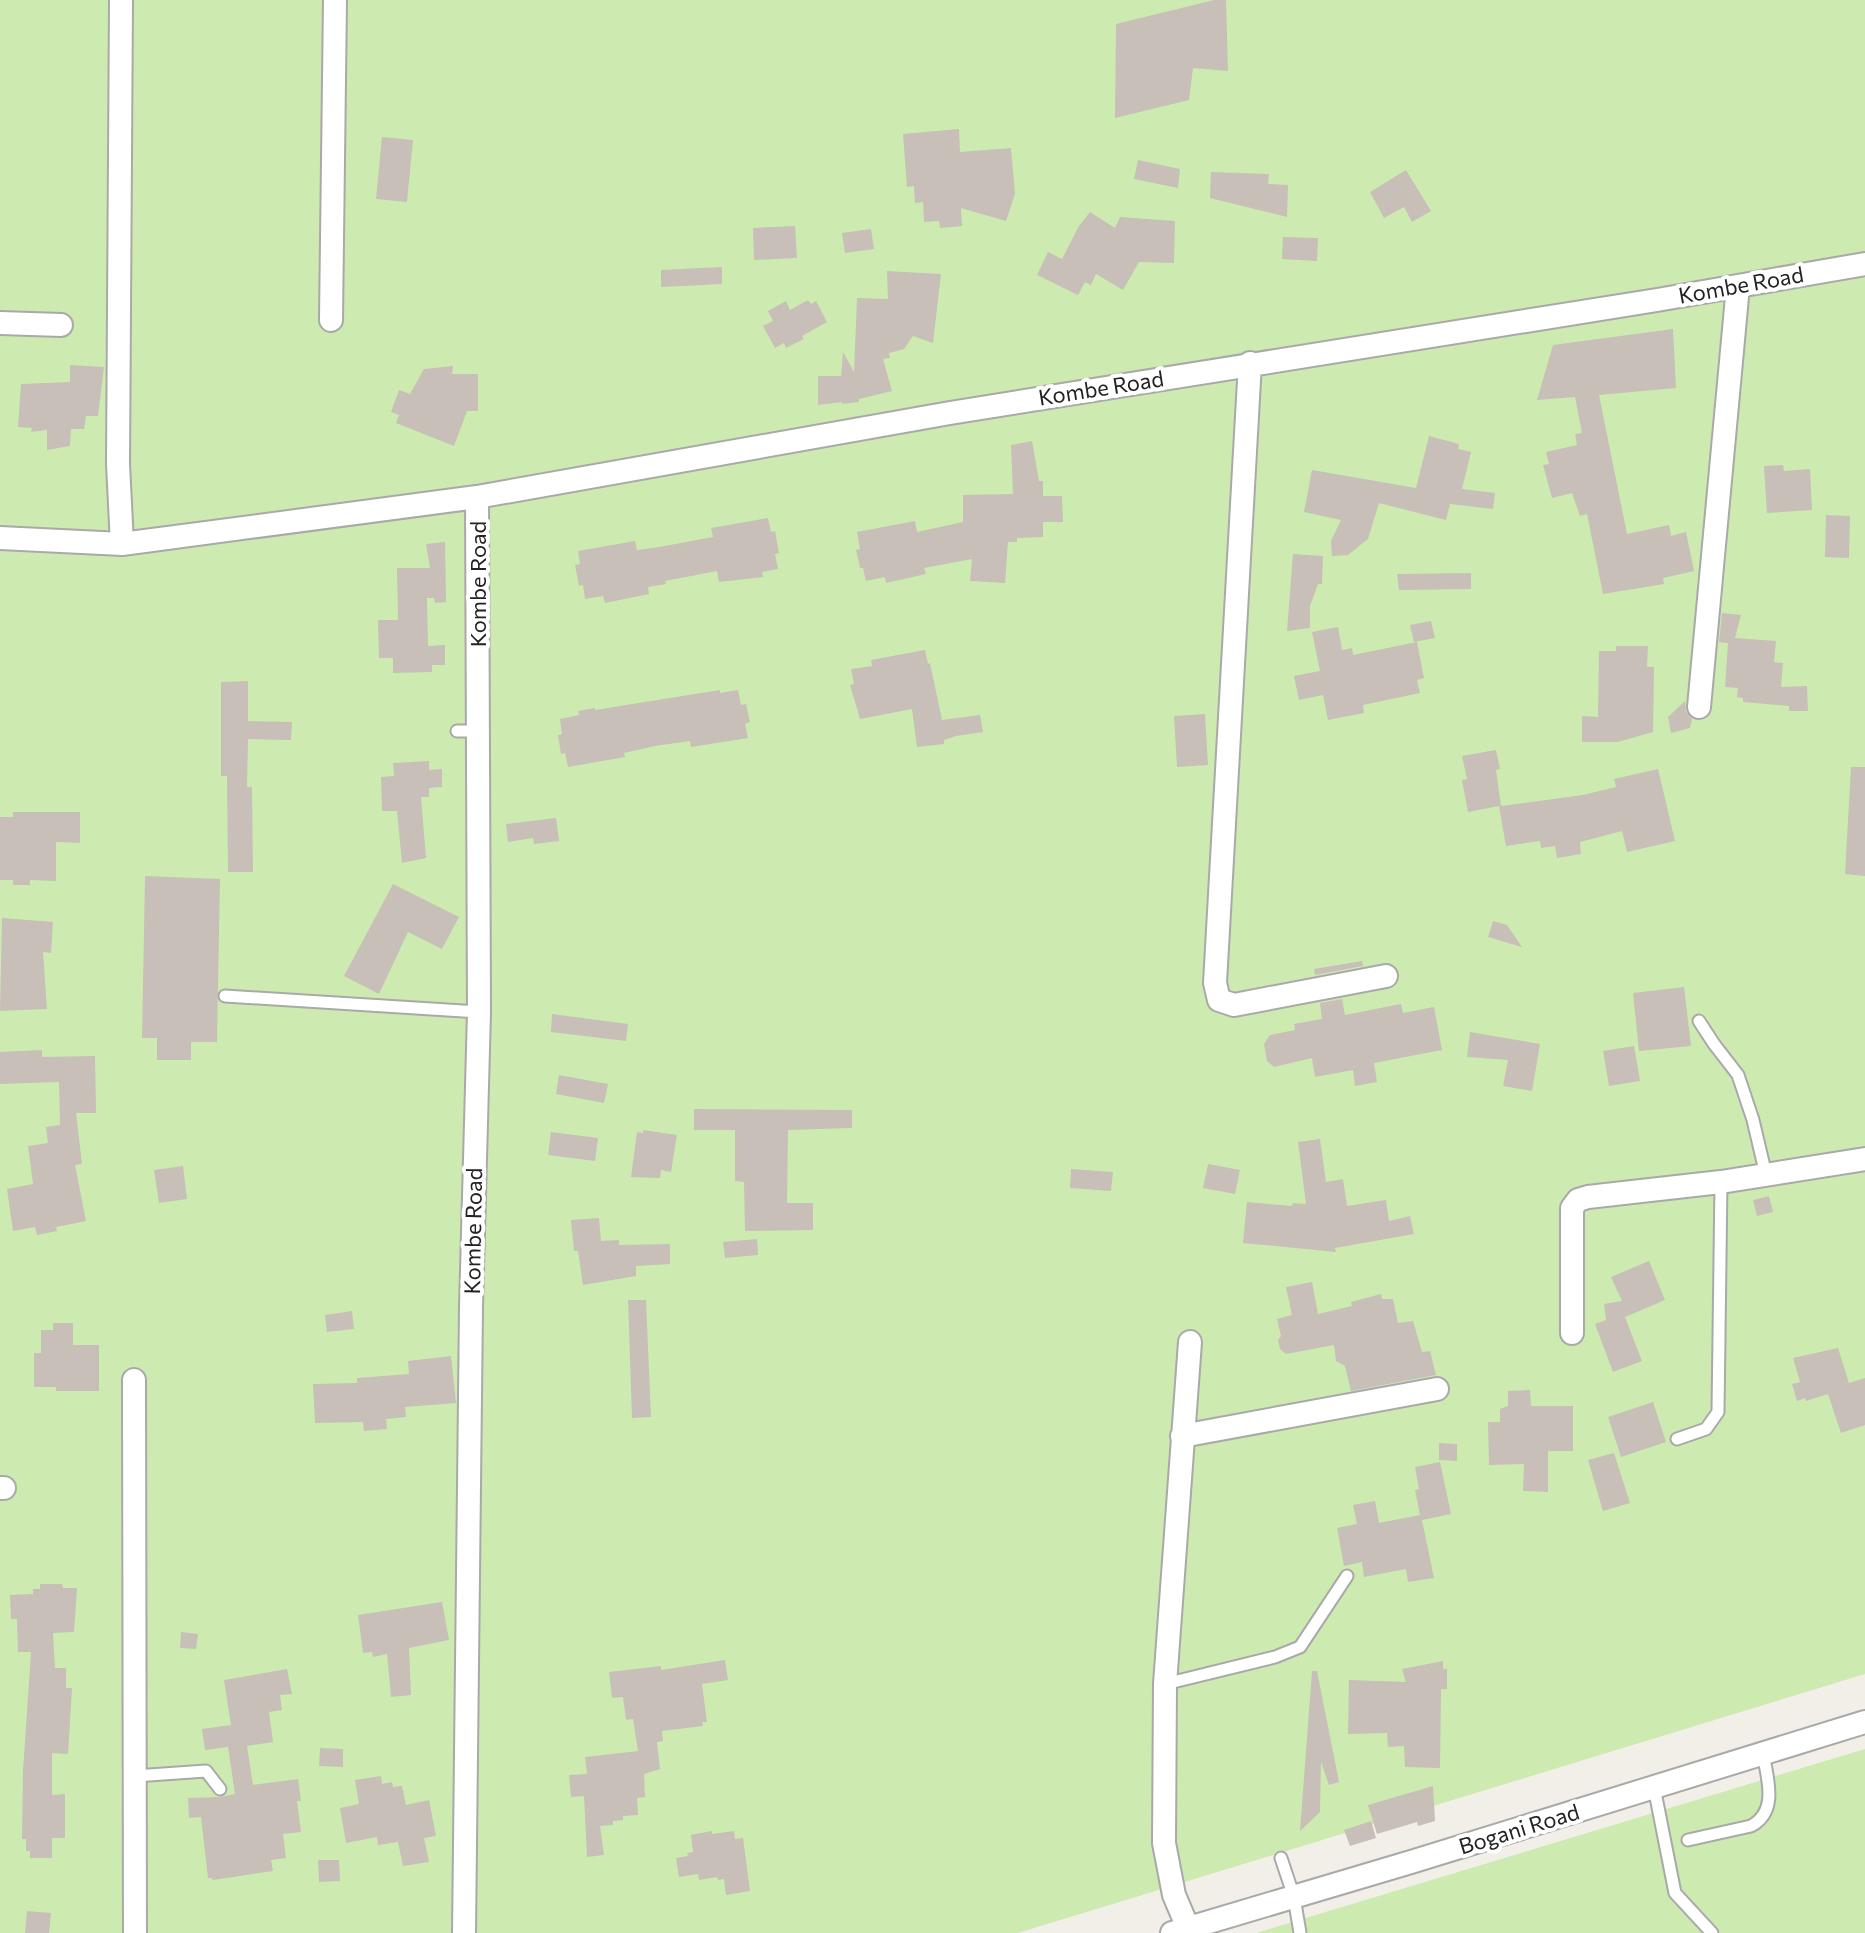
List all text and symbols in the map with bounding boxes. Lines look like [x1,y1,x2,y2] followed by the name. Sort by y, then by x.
[1676,260,1806,309] street label: Kombe Road
[1036,364,1166,411] street label: Kombe Road
[464,521,491,647] street label: Kombe Road
[458,1167,487,1294] street label: Kombe Road
[1455,1797,1582,1860] street label: Bogani Road

